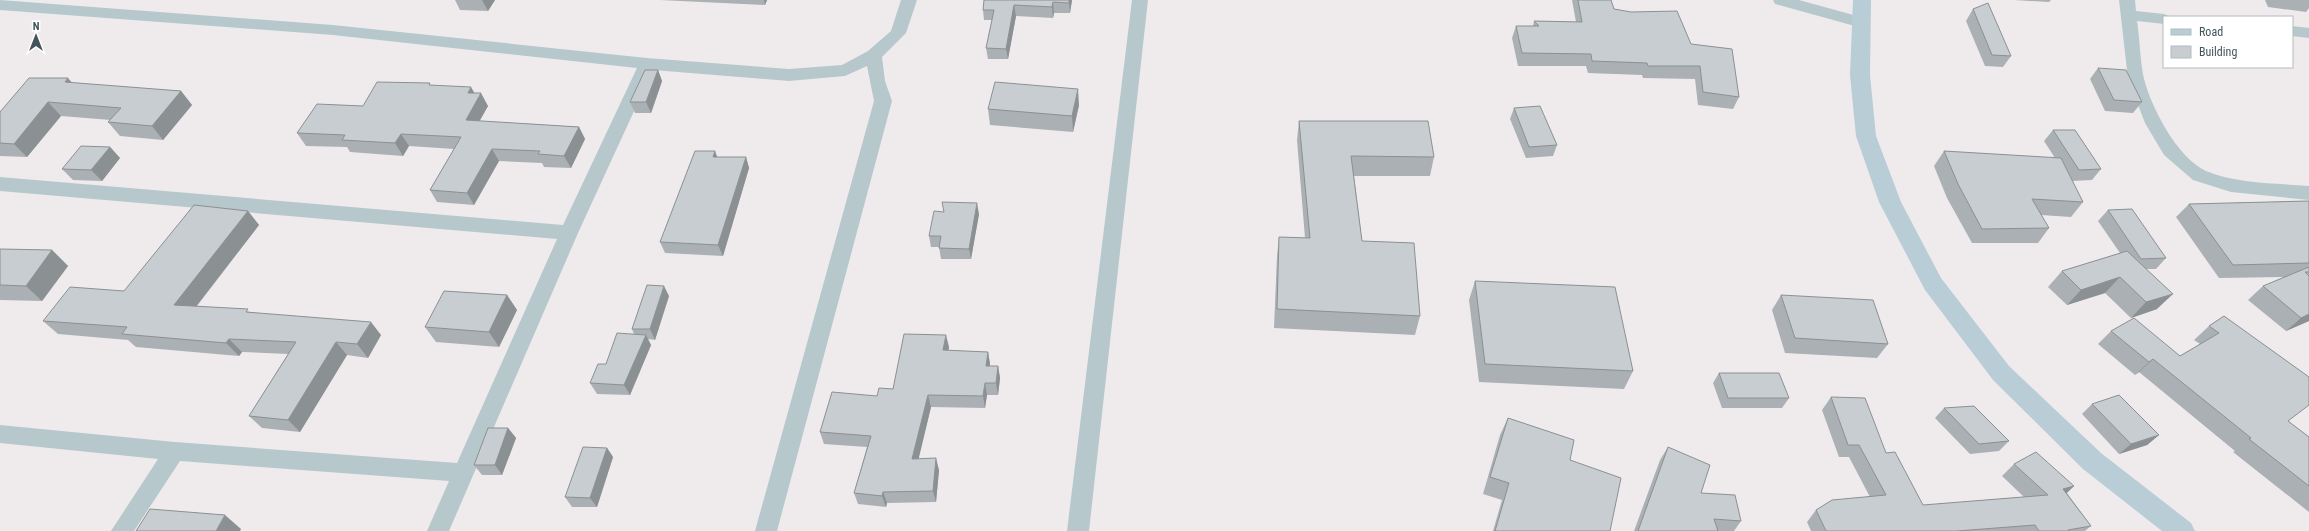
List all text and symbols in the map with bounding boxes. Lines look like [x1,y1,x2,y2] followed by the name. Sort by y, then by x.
[16,16,56,56] north arrow
[2163,16,2293,68] legend
[33,20,40,33] text: N
[2199,25,2223,39] text: Road
[2199,45,2237,59] text: Building

